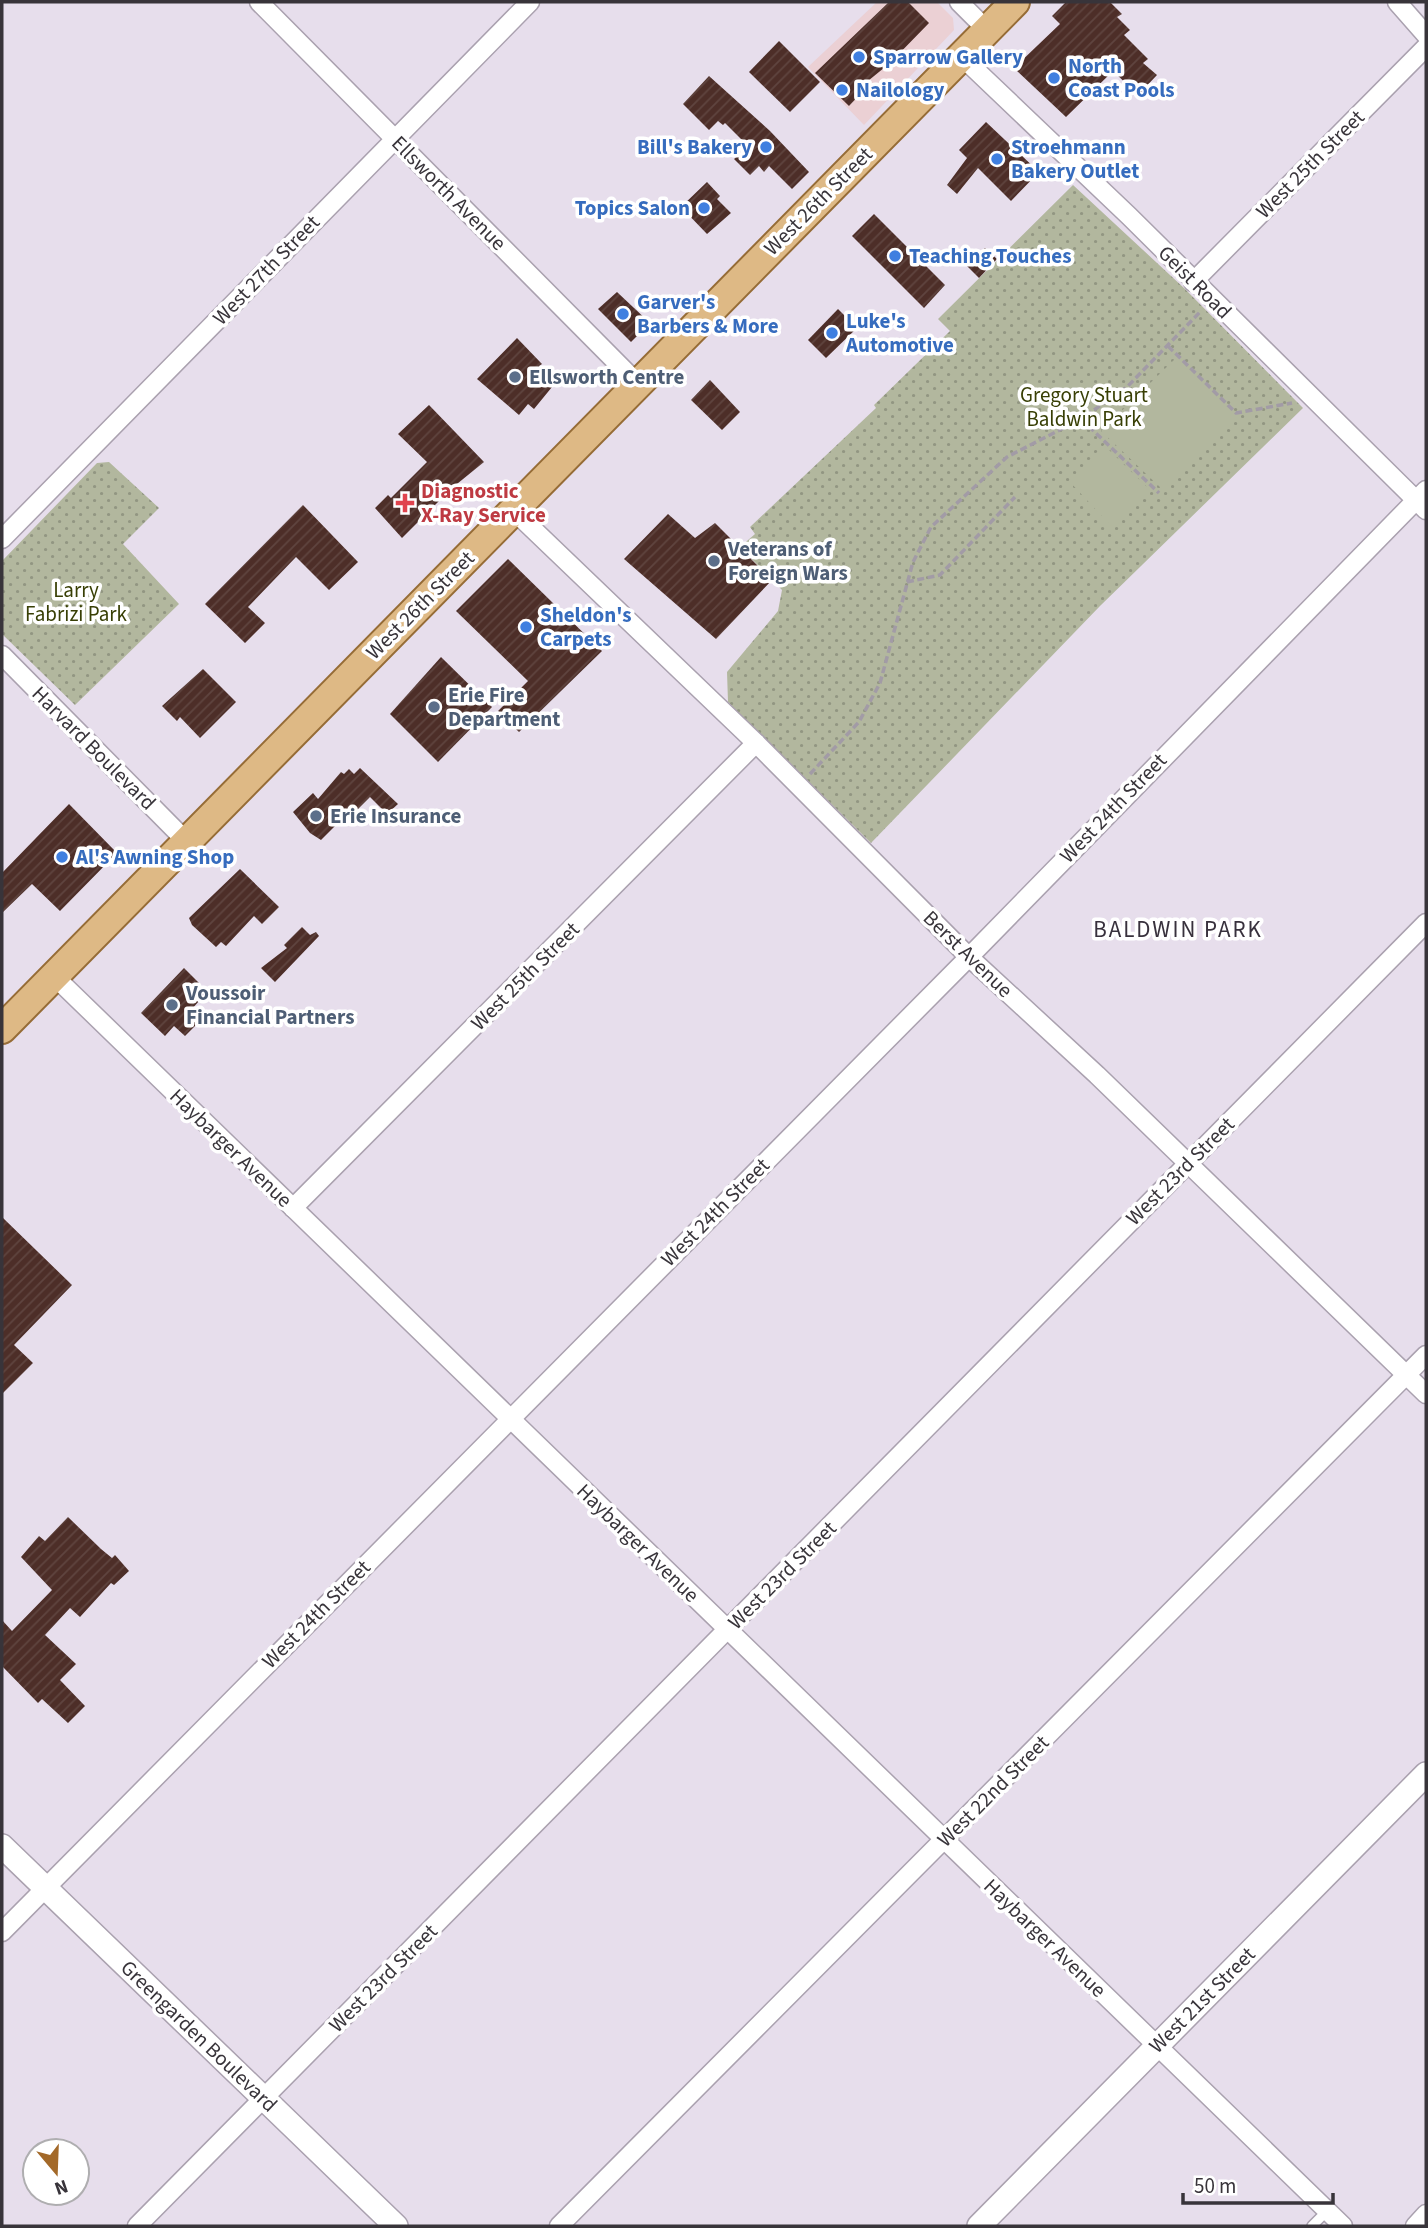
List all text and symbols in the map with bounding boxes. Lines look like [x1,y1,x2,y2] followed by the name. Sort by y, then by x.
[873,42,1023,72] place label: Sparrow Gallery
[851,49,867,65] marker: Sparrow Gallery
[1068,51,1175,105] place label: North Coast Pools
[1046,70,1062,86] marker: North Coast Pools
[856,75,944,105] place label: Nailology
[834,82,850,98] marker: Nailology
[1249,103,1371,225] street label: West 25th Street
[385,129,513,257] street label: Ellsworth Avenue
[637,132,752,162] place label: Bill's Bakery
[1011,132,1139,186] place label: Stroehmann Bakery Outlet
[758,139,774,155] marker: Bill's Bakery
[757,140,879,262] street label: West 26th Street
[989,151,1005,167] marker: Stroehmann Bakery Outlet
[575,193,690,223] place label: Topics Salon
[696,200,712,216] marker: Topics Salon
[206,208,326,332] street label: West 27th Street
[1151,238,1239,326] street label: Geist Road
[909,241,1072,271] place label: Teaching Touches
[887,248,903,264] marker: Teaching Touches
[637,287,779,341] place label: Garver's Barbers & More
[615,306,631,322] marker: Garver's Barbers & More
[845,306,954,360] place label: Luke's Automotive
[824,325,840,341] marker: Luke's Automotive
[529,362,684,392] place label: Ellsworth Centre
[507,369,523,385] marker: Ellsworth Centre
[1020,380,1148,434] park label: Gregory Stuart Baldwin Park
[421,476,546,530] place label: Diagnostic X-Ray Service
[395,493,415,513] marker: Diagnostic X-Ray Service
[727,534,848,588] place label: Veterans of Foreign Wars
[359,544,481,666] street label: West 26th Street
[706,553,722,569] marker: Veterans of Foreign Wars
[25,575,128,629] park label: Larry Fabrizi Park
[540,600,631,654] place label: Sheldon's Carpets
[518,619,534,635] marker: Sheldon's Carpets
[25,679,163,817] street label: Harvard Boulevard
[448,680,560,734] place label: Erie Fire Department
[426,699,442,715] marker: Erie Fire Department
[1053,746,1173,870] street label: West 24th Street
[330,801,461,831] place label: Erie Insurance
[308,808,324,824] marker: Erie Insurance
[75,842,234,872] place label: Al's Awning Shop
[54,849,70,865] marker: Al's Awning Shop
[916,903,1020,1005] street label: Berst Avenue
[1093,913,1263,946] district label: BALDWIN PARK
[464,915,586,1037] street label: West 25th Street
[185,978,354,1032] place label: Voussoir Financial Partners
[164,997,180,1013] marker: Voussoir Financial Partners
[163,1082,299,1214] street label: Haybarger Avenue
[1119,1110,1241,1232] street label: West 23rd Street
[654,1151,776,1273] street label: West 24th Street
[570,1477,706,1609] street label: Haybarger Avenue
[721,1514,843,1636] street label: West 23rd Street
[255,1553,377,1675] street label: West 24th Street
[930,1728,1056,1854] street label: West 22nd Street
[977,1872,1113,2004] street label: Haybarger Avenue
[322,1917,444,2039] street label: West 23rd Street
[1142,1940,1262,2060] street label: West 21st Street
[114,1953,284,2119] street label: Greengarden Boulevard
[21,2137,91,2207] north arrow
[1183,2162,1334,2206] scale bar
[1194,2171,1236,2201] text: 50 m
[51,2172,71,2201] text: N

